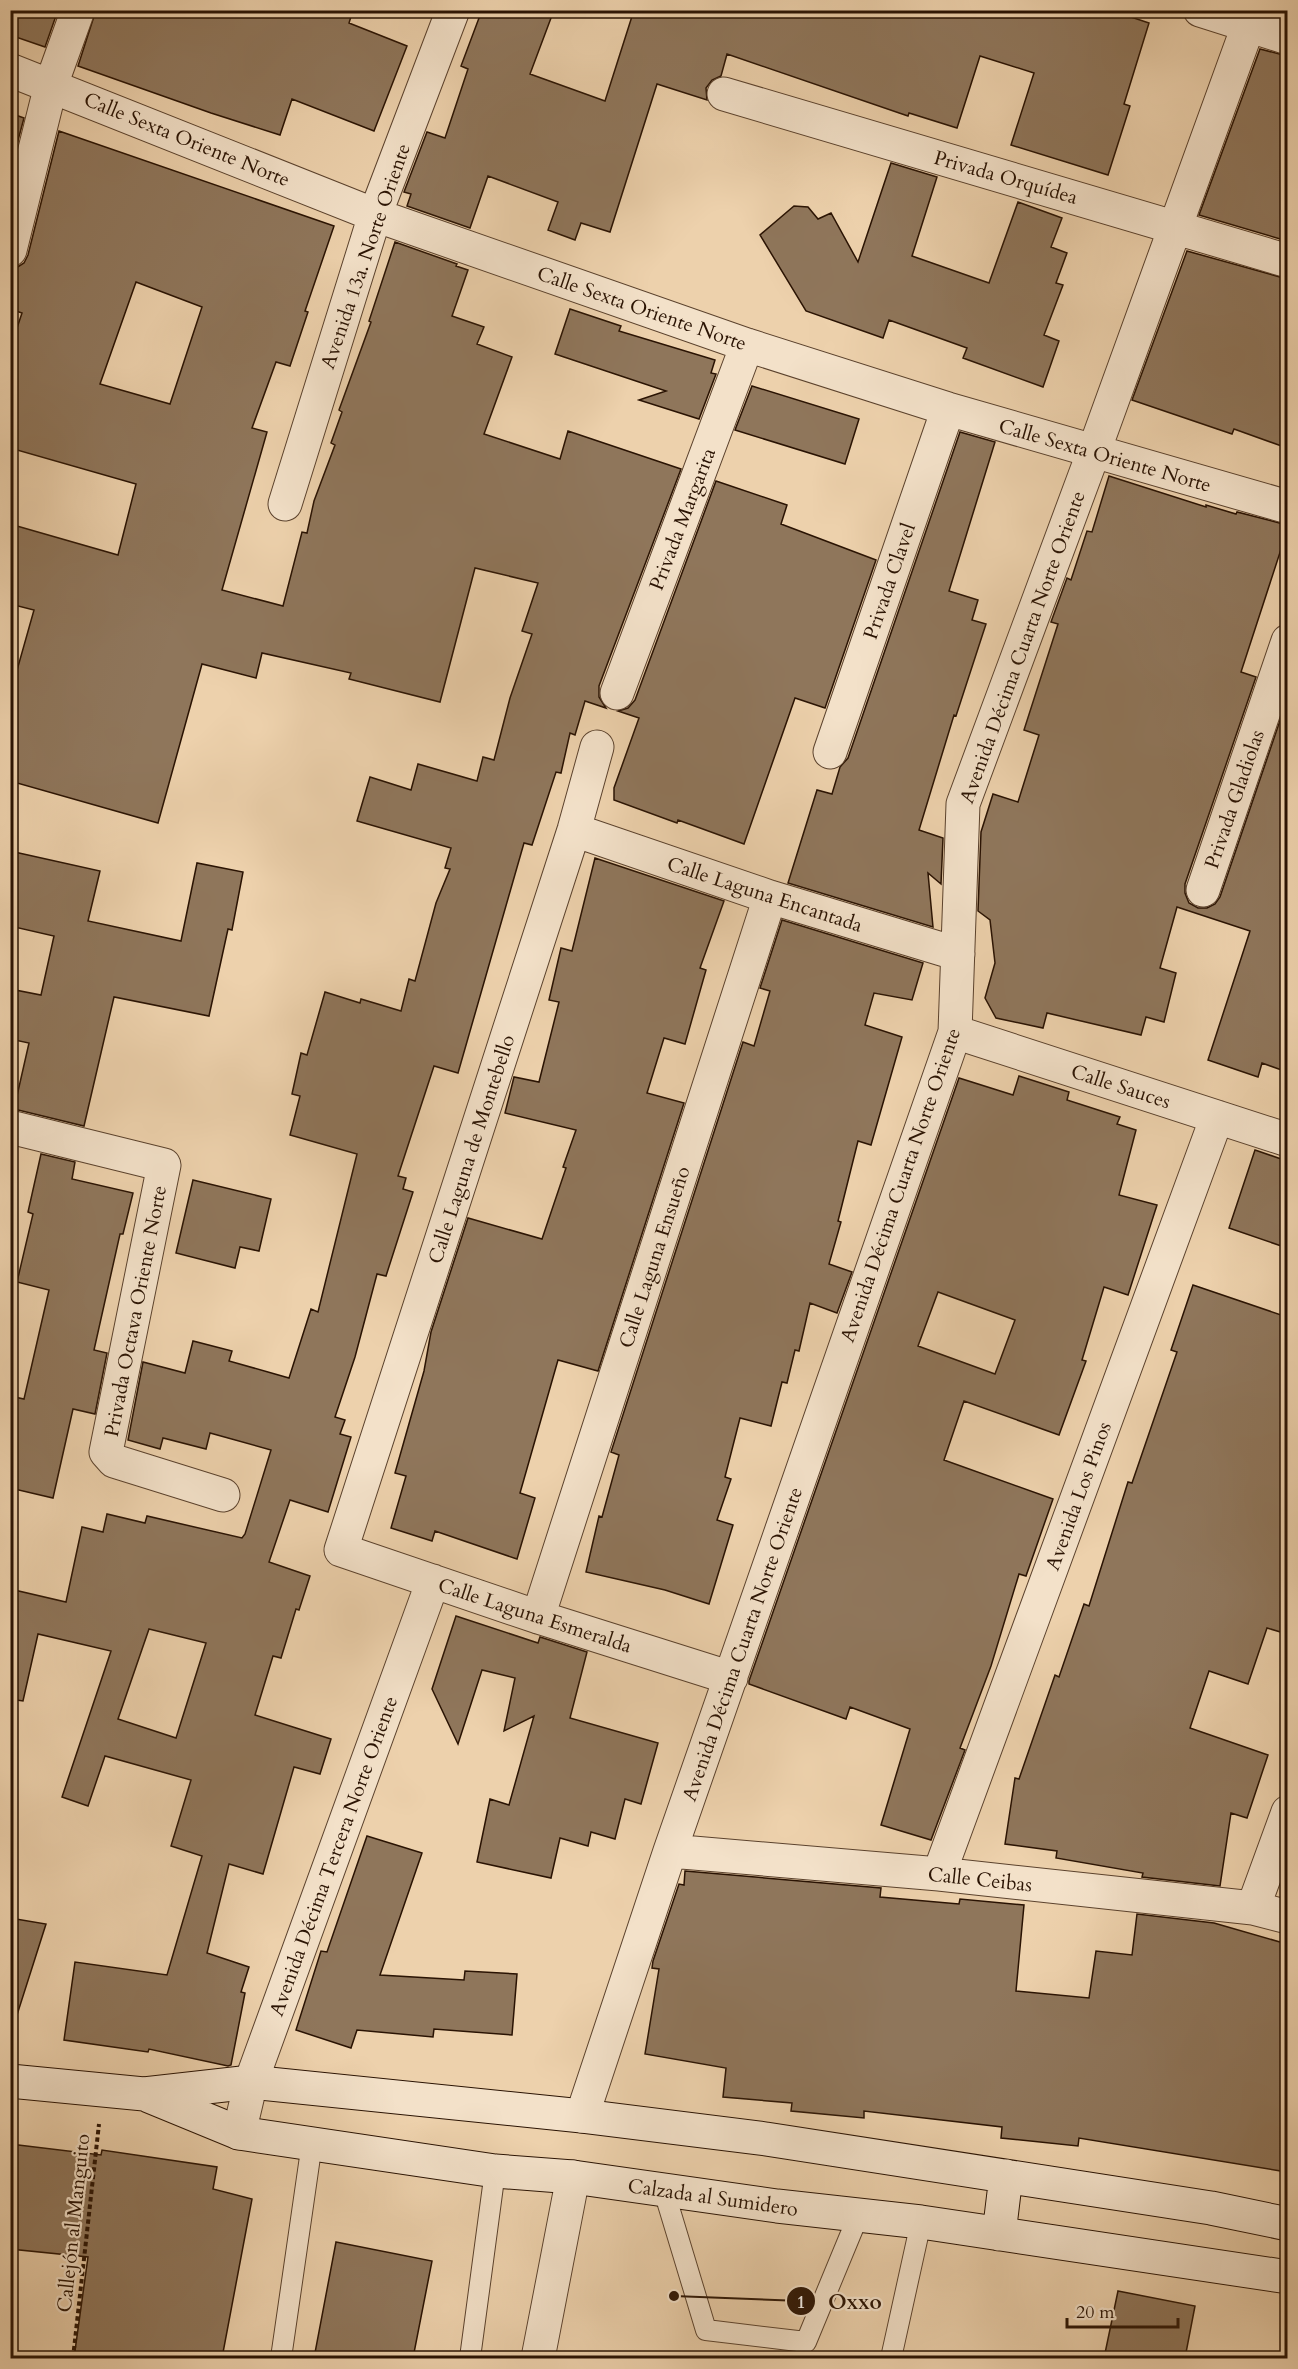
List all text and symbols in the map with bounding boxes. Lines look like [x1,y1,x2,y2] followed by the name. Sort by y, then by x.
[80,86,294,193] street label: Calle Sexta Oriente Norte
[314,140,417,372] street label: Avenida 13a. Norte Oriente
[931,144,1081,211] street label: Privada Orquídea
[533,260,750,357] street label: Calle Sexta Oriente Norte
[995,412,1214,499] street label: Calle Sexta Oriente Norte
[643,444,722,594] street label: Privada Margarita
[953,487,1092,807] street label: Avenida Décima Cuarta Norte Oriente
[857,519,922,643] street label: Privada Clavel
[1198,726,1271,872] street label: Privada Gladiolas
[664,850,866,939] street label: Calle Laguna Encantada
[834,1024,967,1346] street label: Avenida Décima Cuarta Norte Oriente
[422,1031,521,1267] street label: Calle Laguna de Montebello
[1068,1058,1174,1115] street label: Calle Sauces
[612,1163,697,1351] street label: Calle Laguna Ensueño
[98,1183,173,1439] street label: Privada Octava Oriente Norte
[1039,1418,1118,1574] street label: Avenida Los Pinos
[676,1483,809,1805] street label: Avenida Décima Cuarta Norte Oriente
[435,1571,636,1660] street label: Calle Laguna Esmeralda
[263,1692,404,2020] street label: Avenida Décima Tercera Norte Oriente
[927,1861,1033,1898] street label: Calle Ceibas
[51,2132,96,2314] street label: Callejón al Manguito
[626,2172,800,2223] street label: Calzada al Sumidero
[786,2282,894,2321] callout: Oxxo
[828,2288,882,2317] text: Oxxo
[796,2290,806,2315] text: 1
[1067,2291,1178,2329] scale bar
[1076,2300,1115,2325] text: 20 m

